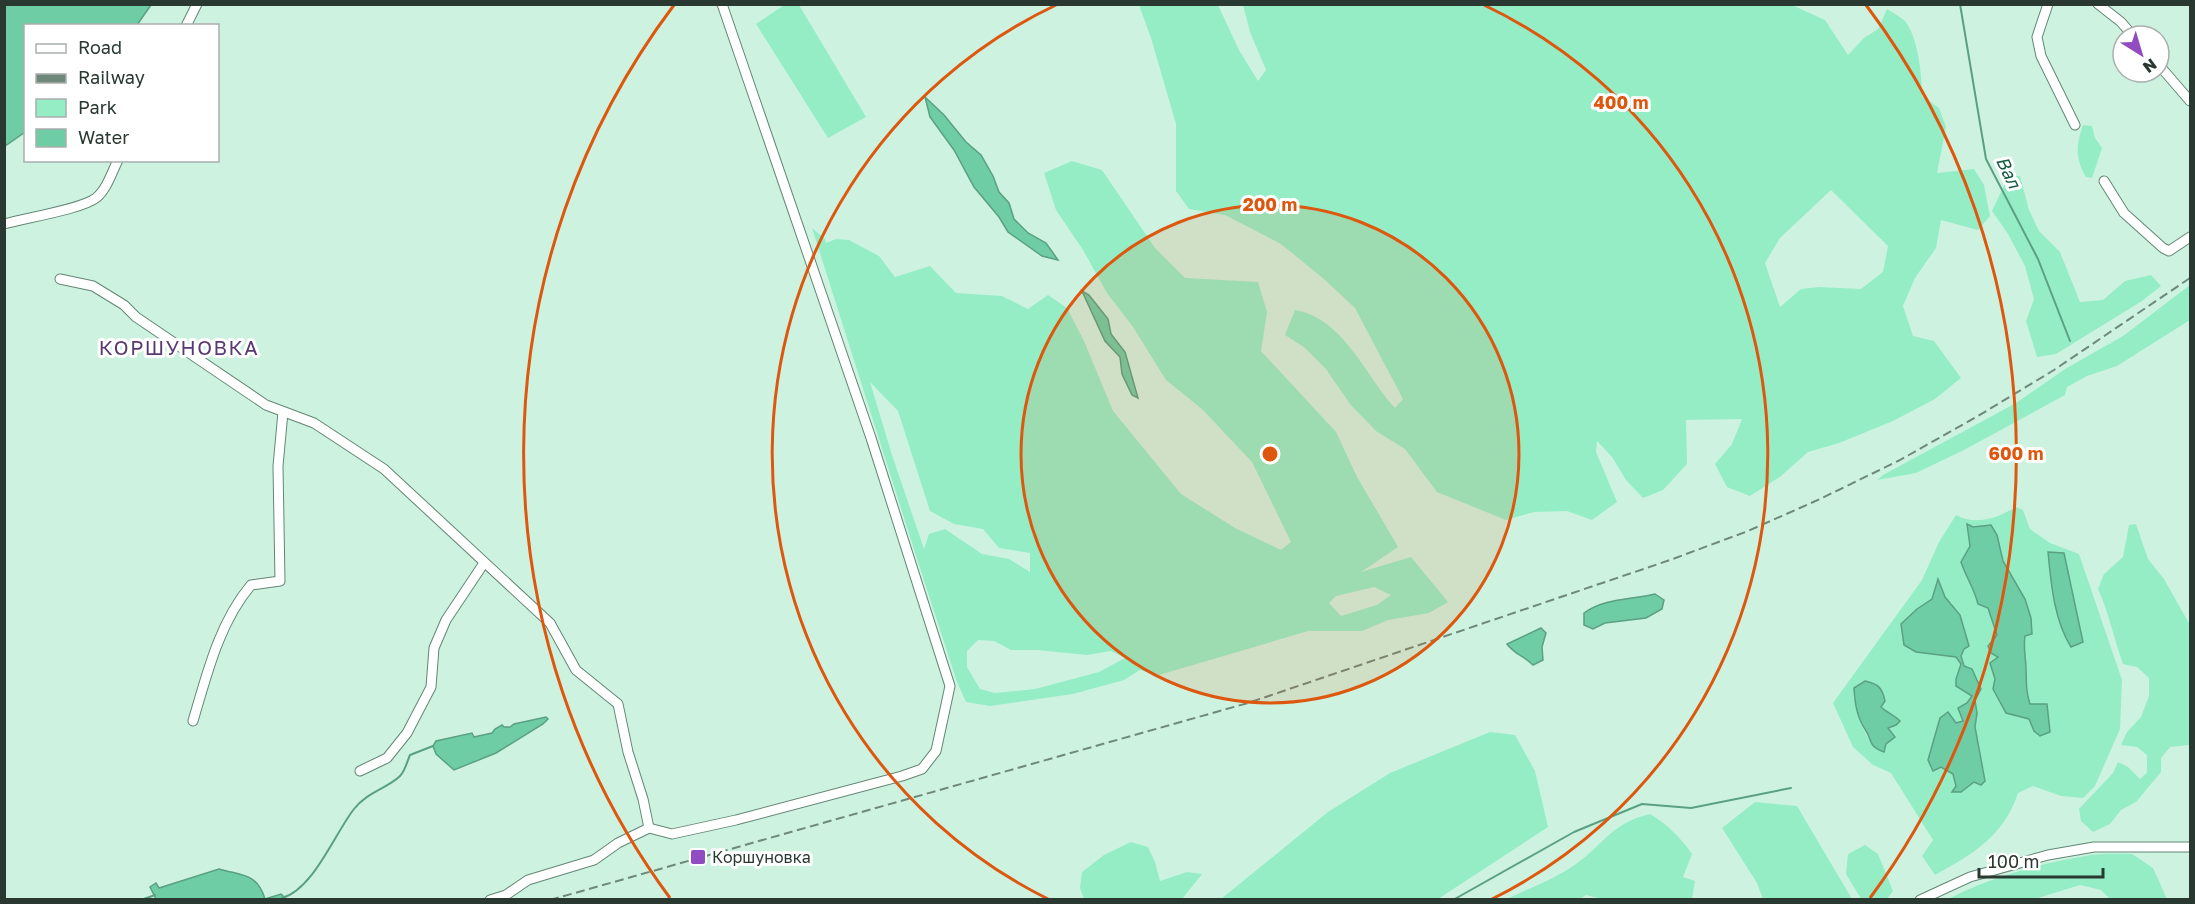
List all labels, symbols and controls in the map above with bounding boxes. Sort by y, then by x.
legend [24,24,219,162]
north arrow [2111,24,2171,84]
text: Road [78,36,122,58]
text: N [2139,54,2161,78]
text: Railway [78,66,145,88]
text: 400 m [1594,91,1648,113]
text: Park [78,96,117,118]
text: Water [78,126,129,148]
water label: Вал [1992,152,2027,193]
text: 200 m [1243,193,1297,215]
district label: КОРШУНОВКА [99,335,259,359]
text: 600 m [1988,442,2044,464]
centre of rings [1260,444,1280,464]
scale bar [1979,841,2104,879]
place label: Коршуновка [712,847,811,867]
marker: Коршуновка [689,848,707,866]
text: 100 m [1988,850,2039,872]

